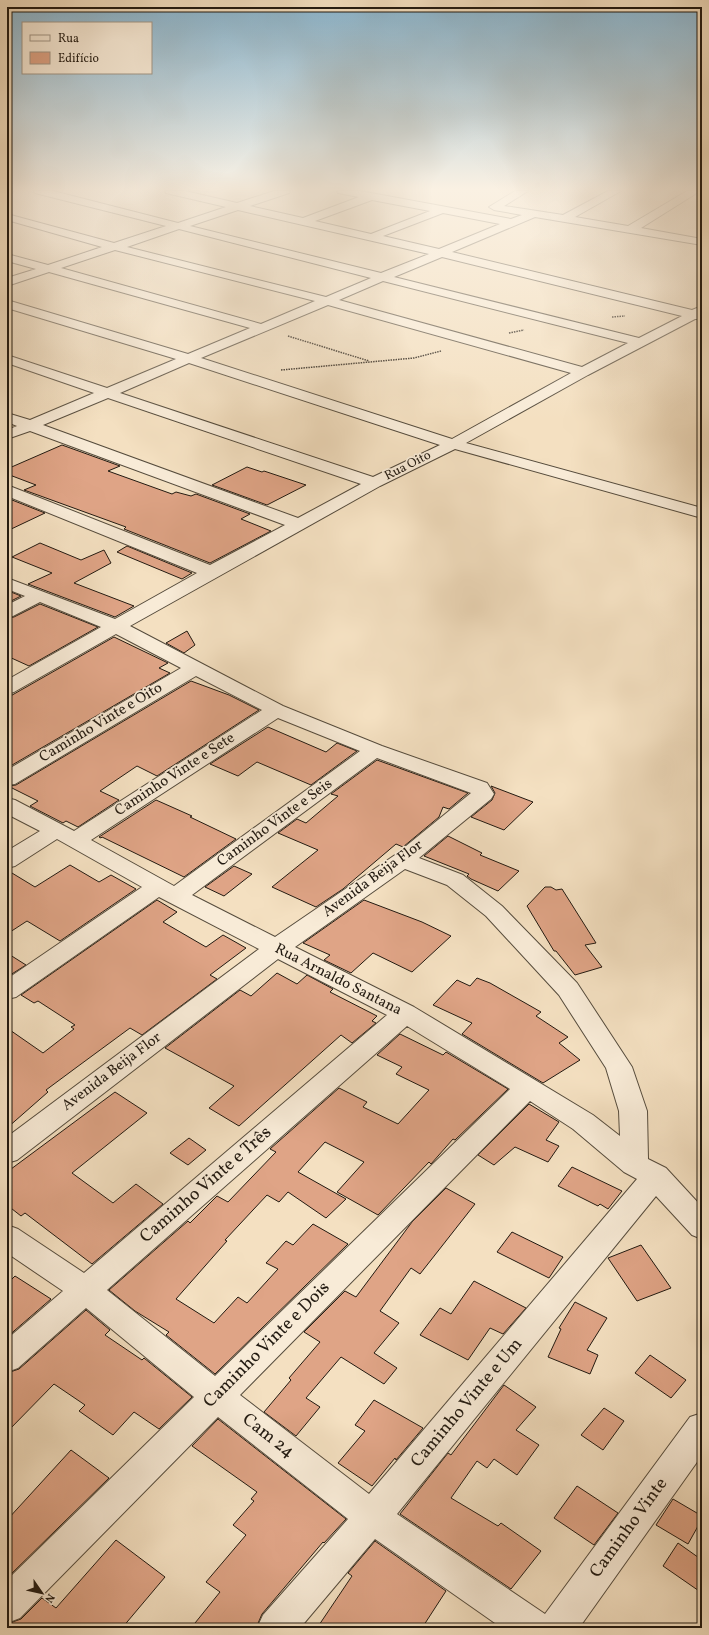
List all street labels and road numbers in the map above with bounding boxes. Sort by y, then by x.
street label: Rua Oito [382,447,434,485]
street label: Caminho Vinte e Oito [35,678,167,768]
street label: Caminho Vinte e Sete [111,728,239,822]
street label: Caminho Vinte e Seis [213,774,337,872]
street label: Avenida Beija Flor [318,835,428,923]
street label: Rua Arnaldo Santana [271,939,405,1021]
street label: Avenida Beija Flor [58,1028,166,1116]
street label: Caminho Vinte e Três [135,1121,277,1249]
street label: Caminho Vinte e Dois [198,1276,336,1414]
street label: Caminho Vinte e Um [405,1333,529,1473]
street label: Cam 24 [237,1408,299,1464]
street label: Caminho Vinte [584,1473,674,1583]

